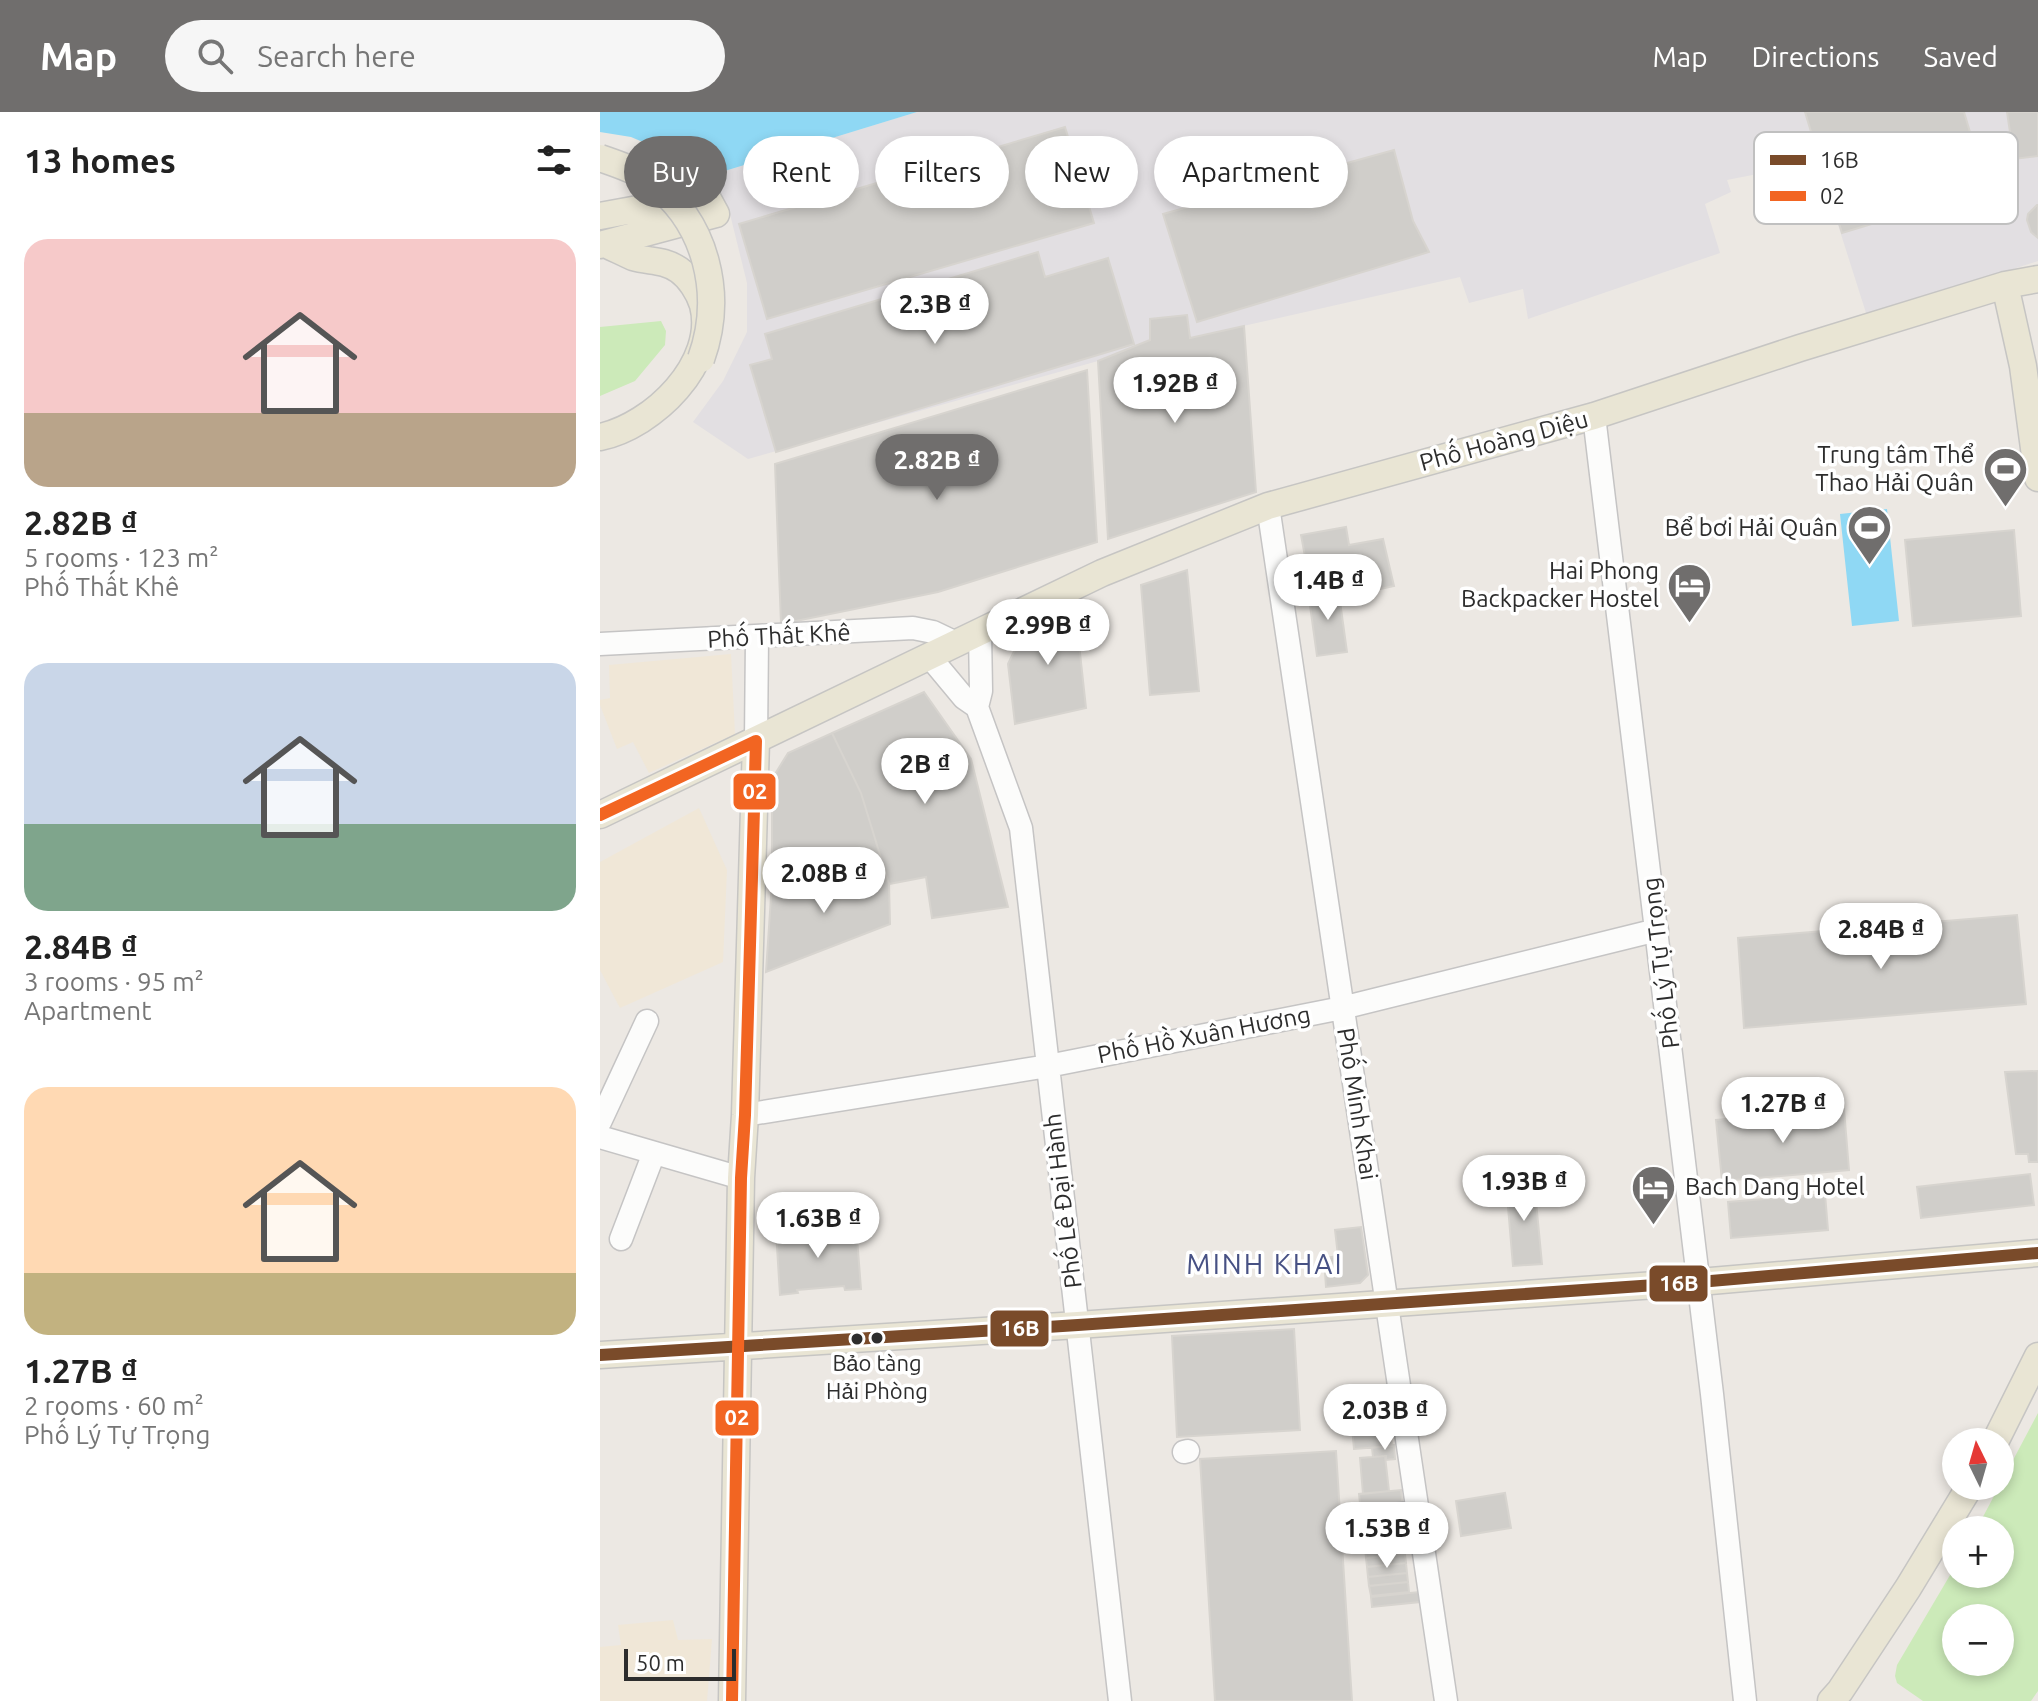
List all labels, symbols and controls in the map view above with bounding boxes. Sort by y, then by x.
search box [165,20,725,92]
icon: search [193,34,237,78]
text: Map [40,35,117,77]
text: Search here [257,39,416,73]
text: Map [1652,41,1708,72]
text: Directions [1752,41,1879,72]
text: Saved [1923,41,1998,72]
legend [1754,132,2018,224]
chip: Buy [624,136,727,208]
chip: Rent [743,136,859,208]
chip: Filters [875,136,1009,208]
chip: New [1025,136,1138,208]
chip: Apartment [1154,136,1348,208]
icon: filters [532,138,576,182]
text: 13 homes [24,141,176,179]
text: 16B [1820,147,1859,172]
text: 02 [1820,183,1845,208]
pin: 2.3B ₫ [870,278,1000,346]
text: 2.3B ₫ [899,289,971,318]
icon: home [228,291,372,435]
pin: 1.92B ₫ [1101,357,1249,425]
text: 1.92B ₫ [1131,368,1219,397]
street label: Phố Hoàng Diệu [1416,401,1591,476]
pin: 2.82B ₫ [863,434,1011,502]
place label: Trung tâm Thể Thao Hải Quân [1815,441,1974,496]
text: 2.82B ₫ [893,445,981,474]
sports icon: Trung tâm Thể Thao Hải Quân [1981,445,2029,508]
text: 2.82B ₫ [24,503,138,541]
sports icon: Bể bơi Hải Quân [1845,504,1893,567]
place label: Bể bơi Hải Quân [1665,514,1838,541]
text: 5 rooms · 123 m² [24,543,219,572]
pin: 1.4B ₫ [1263,554,1393,622]
place label: Hai Phong Backpacker Hostel [1461,557,1659,612]
hotel icon: Hai Phong Backpacker Hostel [1666,561,1714,624]
text: 1.4B ₫ [1292,565,1364,594]
text: Phố Thất Khê [24,572,179,601]
pin: 2.99B ₫ [974,599,1122,667]
text: 2.99B ₫ [1004,610,1092,639]
street label: Phố Thất Khê [706,614,851,653]
icon: home [228,715,372,859]
pin: 2B ₫ [878,738,972,806]
text: 2B ₫ [899,749,951,778]
line badge: 02 [732,772,777,811]
text: 02 [743,778,767,803]
pin: 2.08B ₫ [750,847,898,915]
text: 2.08B ₫ [780,858,868,887]
street label: Phố Lý Tự Trọng [1633,876,1684,1051]
pin: 2.84B ₫ [1807,903,1955,971]
text: 2.84B ₫ [1837,914,1925,943]
text: 2.84B ₫ [24,927,138,965]
text: 3 rooms · 95 m² [24,967,204,996]
text: Apartment [24,996,151,1025]
street label: Phố Hồ Xuân Hương [1094,997,1313,1068]
street label: Phố Minh Khai [1332,1025,1387,1182]
pin: 1.27B ₫ [1709,1077,1857,1145]
text: 1.27B ₫ [1739,1088,1827,1117]
street label: Phố Lê Đại Hành [1035,1112,1087,1291]
icon: home [228,1139,372,1283]
pin: 1.93B ₫ [1450,1155,1598,1223]
hotel icon: Bach Dang Hotel [1630,1163,1678,1226]
text: 1.93B ₫ [1480,1166,1568,1195]
place label: Bach Dang Hotel [1685,1173,1865,1200]
pin: 1.63B ₫ [744,1192,892,1260]
text: 1.63B ₫ [774,1203,862,1232]
district label: MINH KHAI [1186,1248,1344,1279]
line badge: 16B [1648,1264,1709,1303]
text: 16B [1659,1270,1699,1295]
line badge: 16B [989,1309,1050,1348]
text: 16B [1000,1315,1040,1340]
marker: Bảo tàng Hải Phòng [869,1330,885,1346]
unlabelled marker [849,1331,865,1347]
place label: Bảo tàng Hải Phòng [826,1350,928,1403]
text: 1.27B ₫ [24,1351,138,1389]
pin: 2.03B ₫ [1311,1384,1459,1452]
text: 2 rooms · 60 m² [24,1391,204,1420]
text: 2.03B ₫ [1341,1395,1429,1424]
line badge: 02 [714,1399,760,1437]
text: 02 [725,1404,749,1429]
text: Phố Lý Tự Trọng [24,1420,210,1449]
north arrow [1942,1428,2014,1500]
map controls [1942,1428,2014,1676]
pin: 1.53B ₫ [1313,1502,1461,1570]
text: 1.53B ₫ [1343,1513,1431,1542]
button: + [1942,1516,2014,1588]
button: − [1942,1604,2014,1676]
scale bar [624,1645,736,1681]
text: 50 m [636,1650,685,1675]

